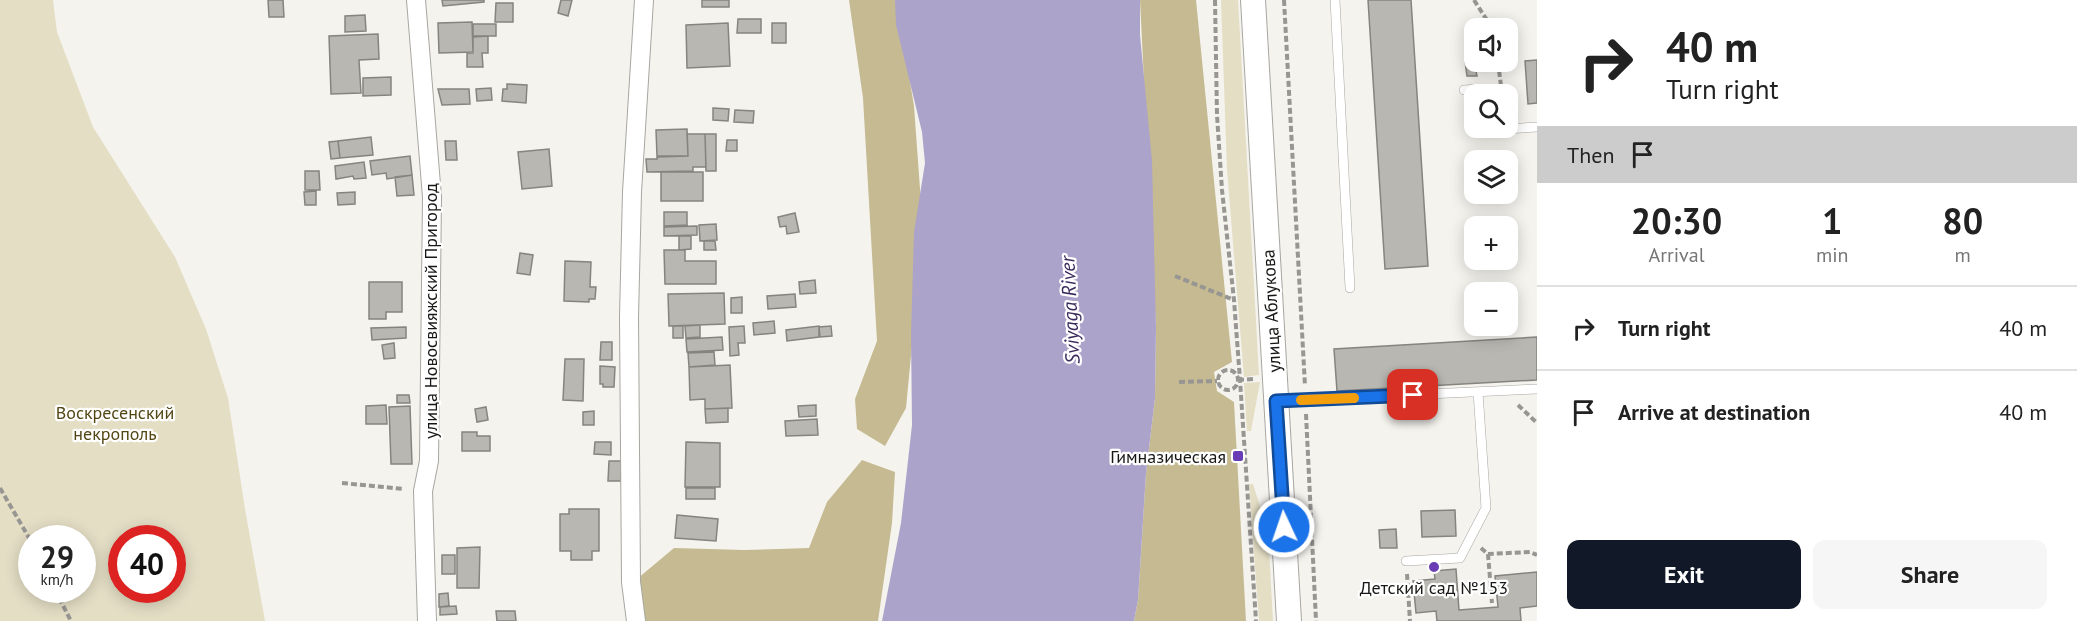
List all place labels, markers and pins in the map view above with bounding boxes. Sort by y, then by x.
pin [1387,369,1438,420]
place label: Гимназическая [1110,445,1226,468]
marker: Гимназическая [1231,449,1245,463]
marker: Детский сад №153 [1427,560,1441,574]
place label: Детский сад №153 [1360,576,1508,599]

